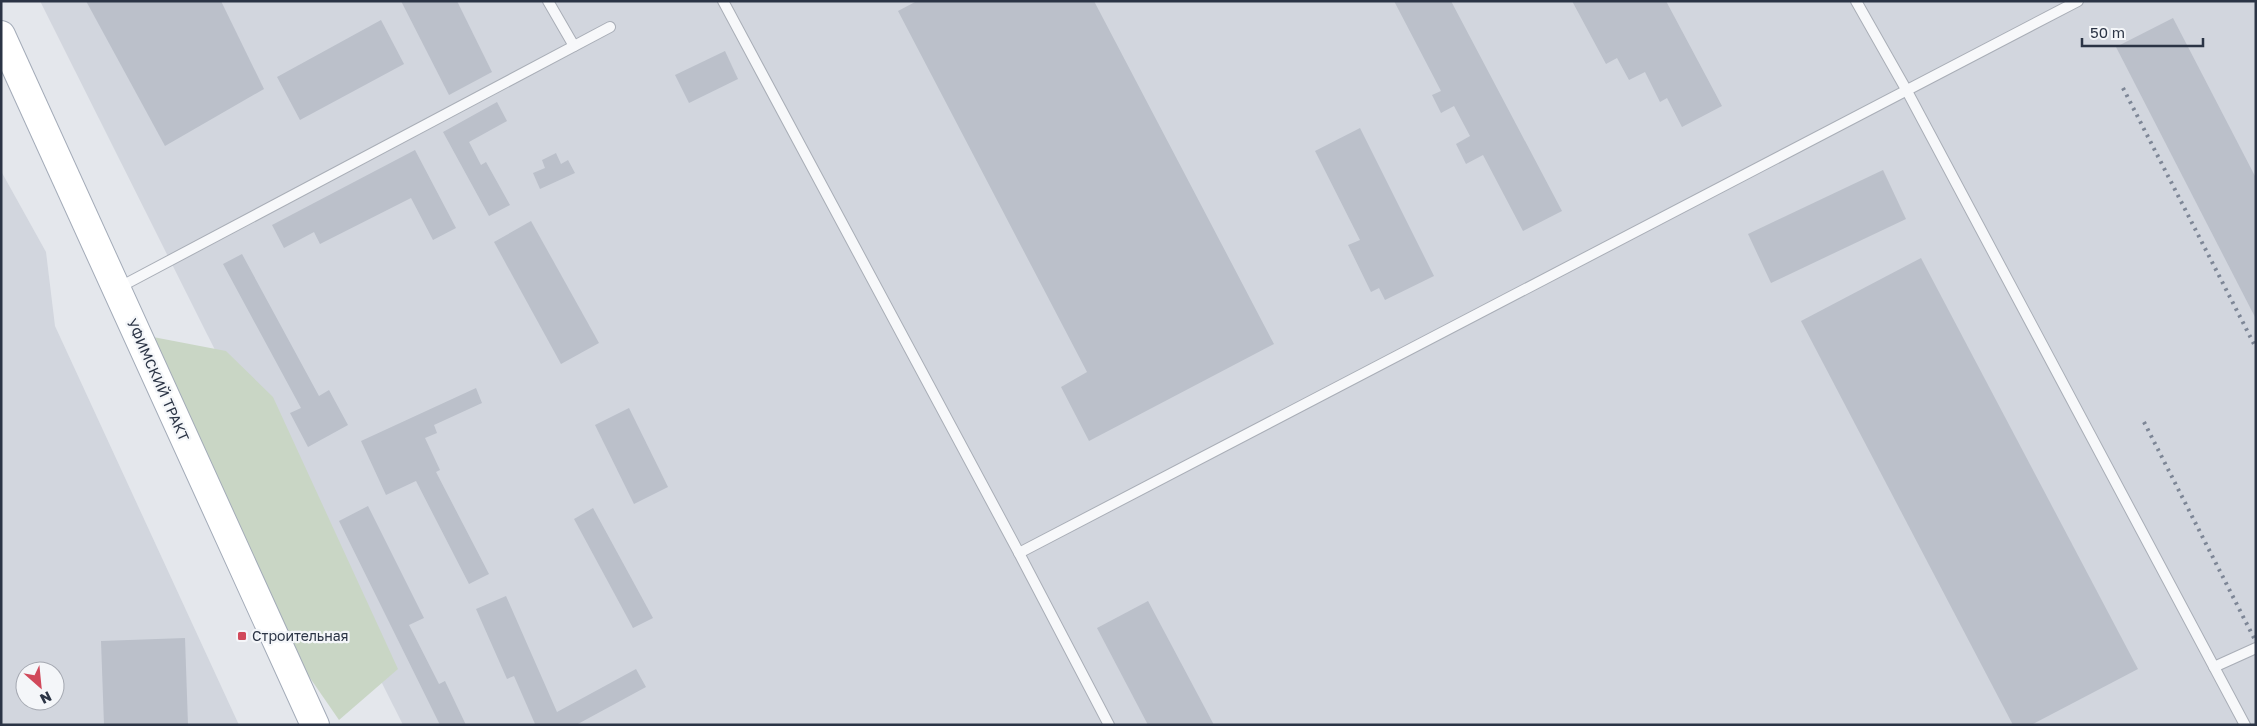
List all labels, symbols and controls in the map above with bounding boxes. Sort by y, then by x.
scale bar [2082,15,2203,47]
text: 50 m [2090,23,2125,41]
street label: УФИМСКИЙ ТРАКТ [124,316,193,444]
place label: Строительная [252,627,349,644]
marker: Строительная [236,630,248,642]
north arrow [15,661,65,711]
text: N [38,688,55,708]

